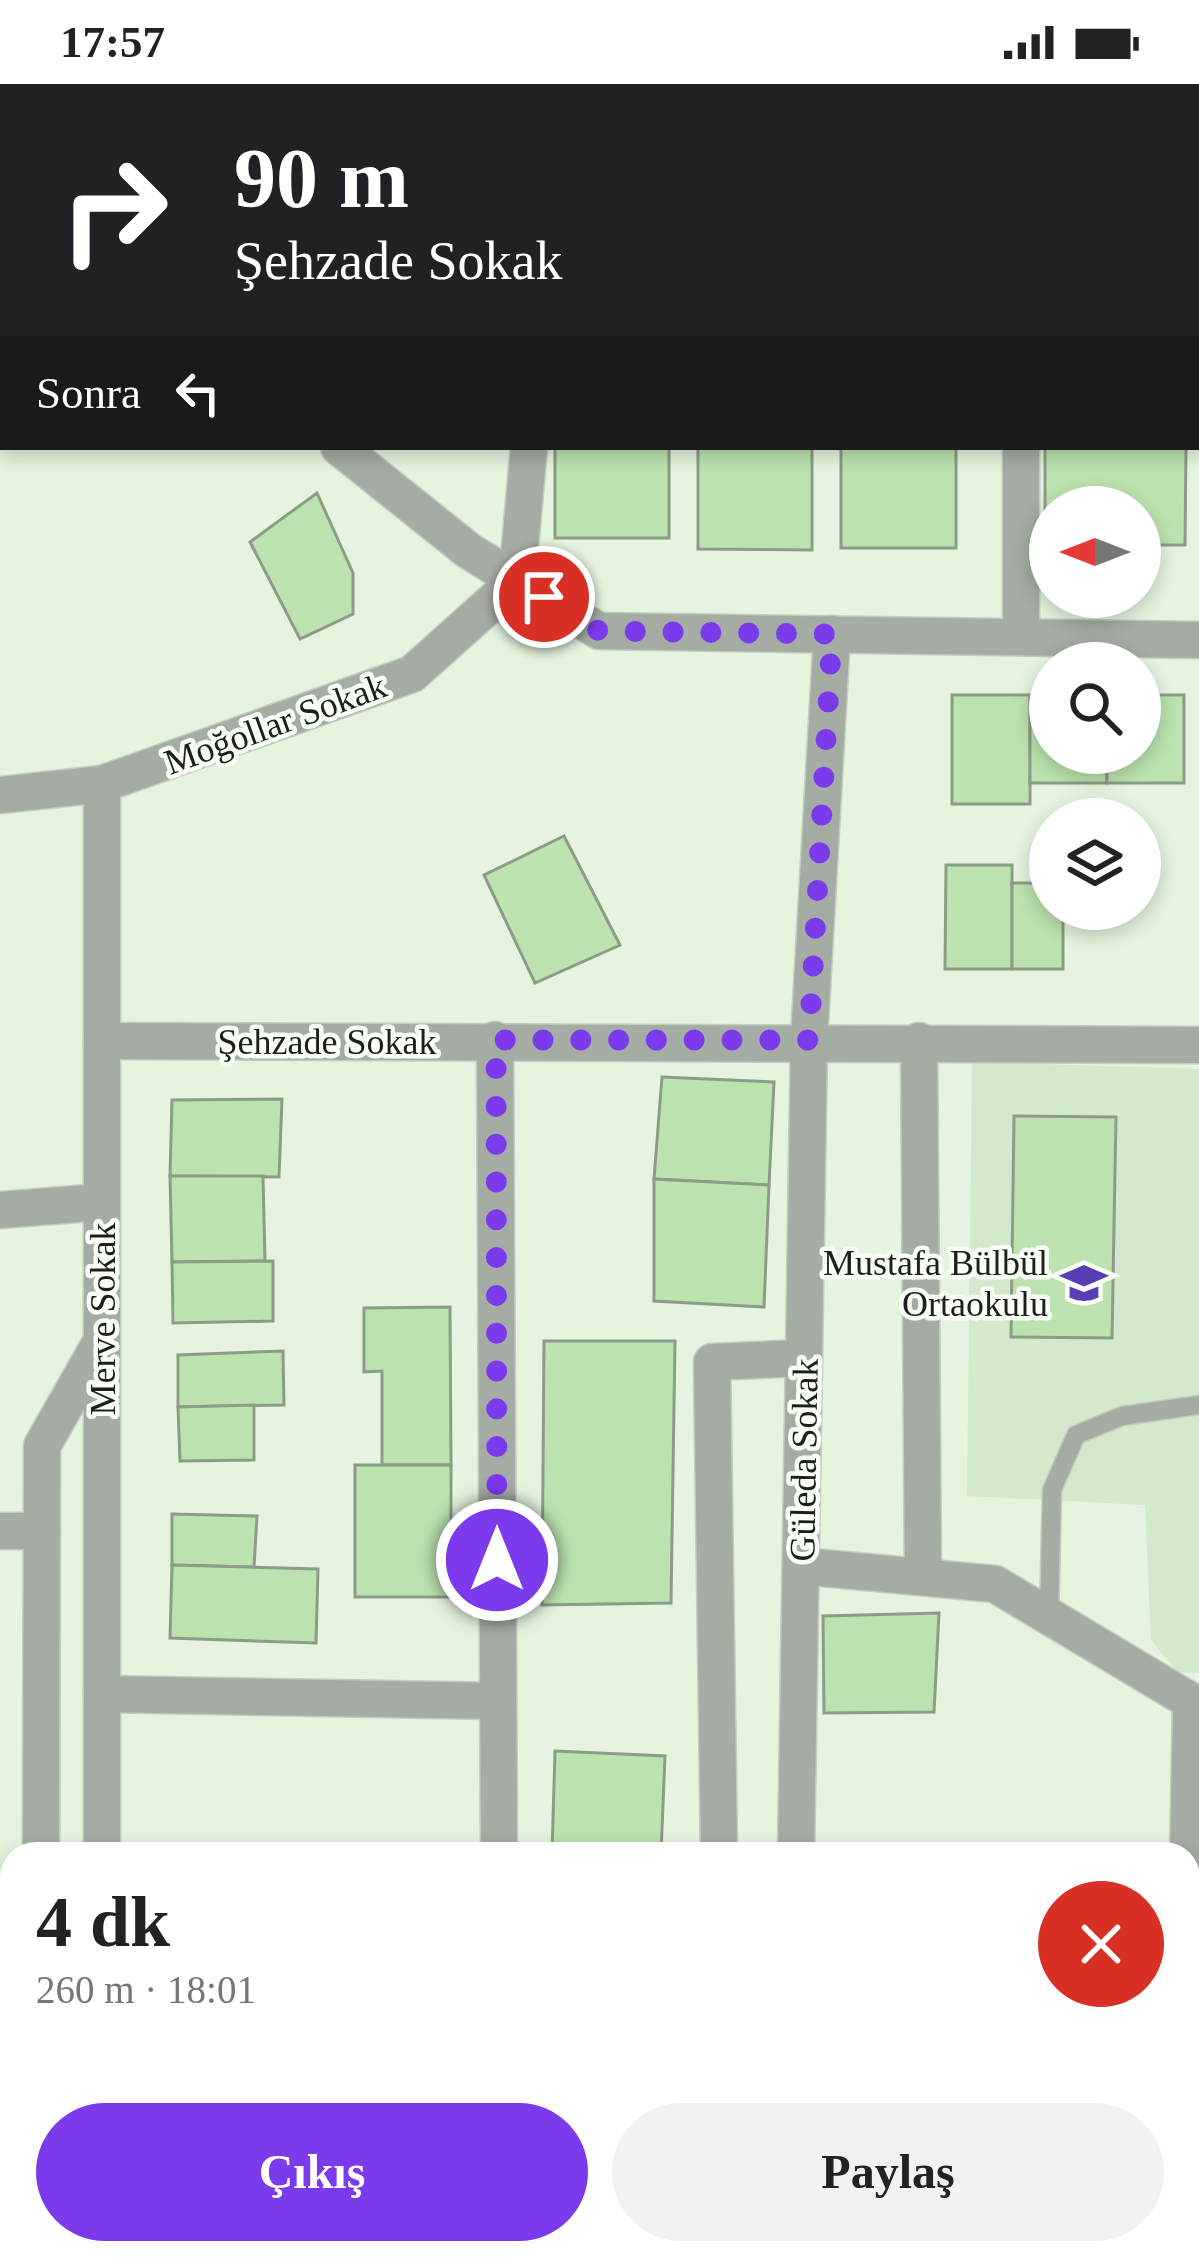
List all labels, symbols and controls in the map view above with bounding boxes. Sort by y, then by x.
text: 17:57 [60,17,165,67]
icon: right [36,132,192,288]
text: 90 m [234,132,409,225]
text: Şehzade Sokak [234,231,562,291]
icon: left [165,360,231,426]
text: Sonra [36,368,141,418]
north arrow [1029,486,1161,618]
map controls [1029,486,1161,930]
pin [493,546,595,648]
icon: arrive [511,564,577,630]
button: search [1029,642,1161,774]
street label: Moğollar Sokak [159,665,392,783]
button: layers [1029,798,1161,930]
street label: Şehzade Sokak [218,1022,436,1062]
street label: Merve Sokak [83,1223,123,1415]
place label: Mustafa Bülbül Ortaokulu [823,1243,1048,1324]
school or university icon: Mustafa Bülbül Ortaokulu [1059,1258,1109,1308]
street label: Güleda Sokak [782,1358,826,1562]
position arrow [434,1497,560,1623]
button: close [1038,1881,1164,2007]
text: 4 dk [36,1882,170,1962]
text: 260 m · 18:01 [36,1968,256,2011]
button: Çıkış [36,2103,588,2241]
button: Paylaş [612,2103,1164,2241]

